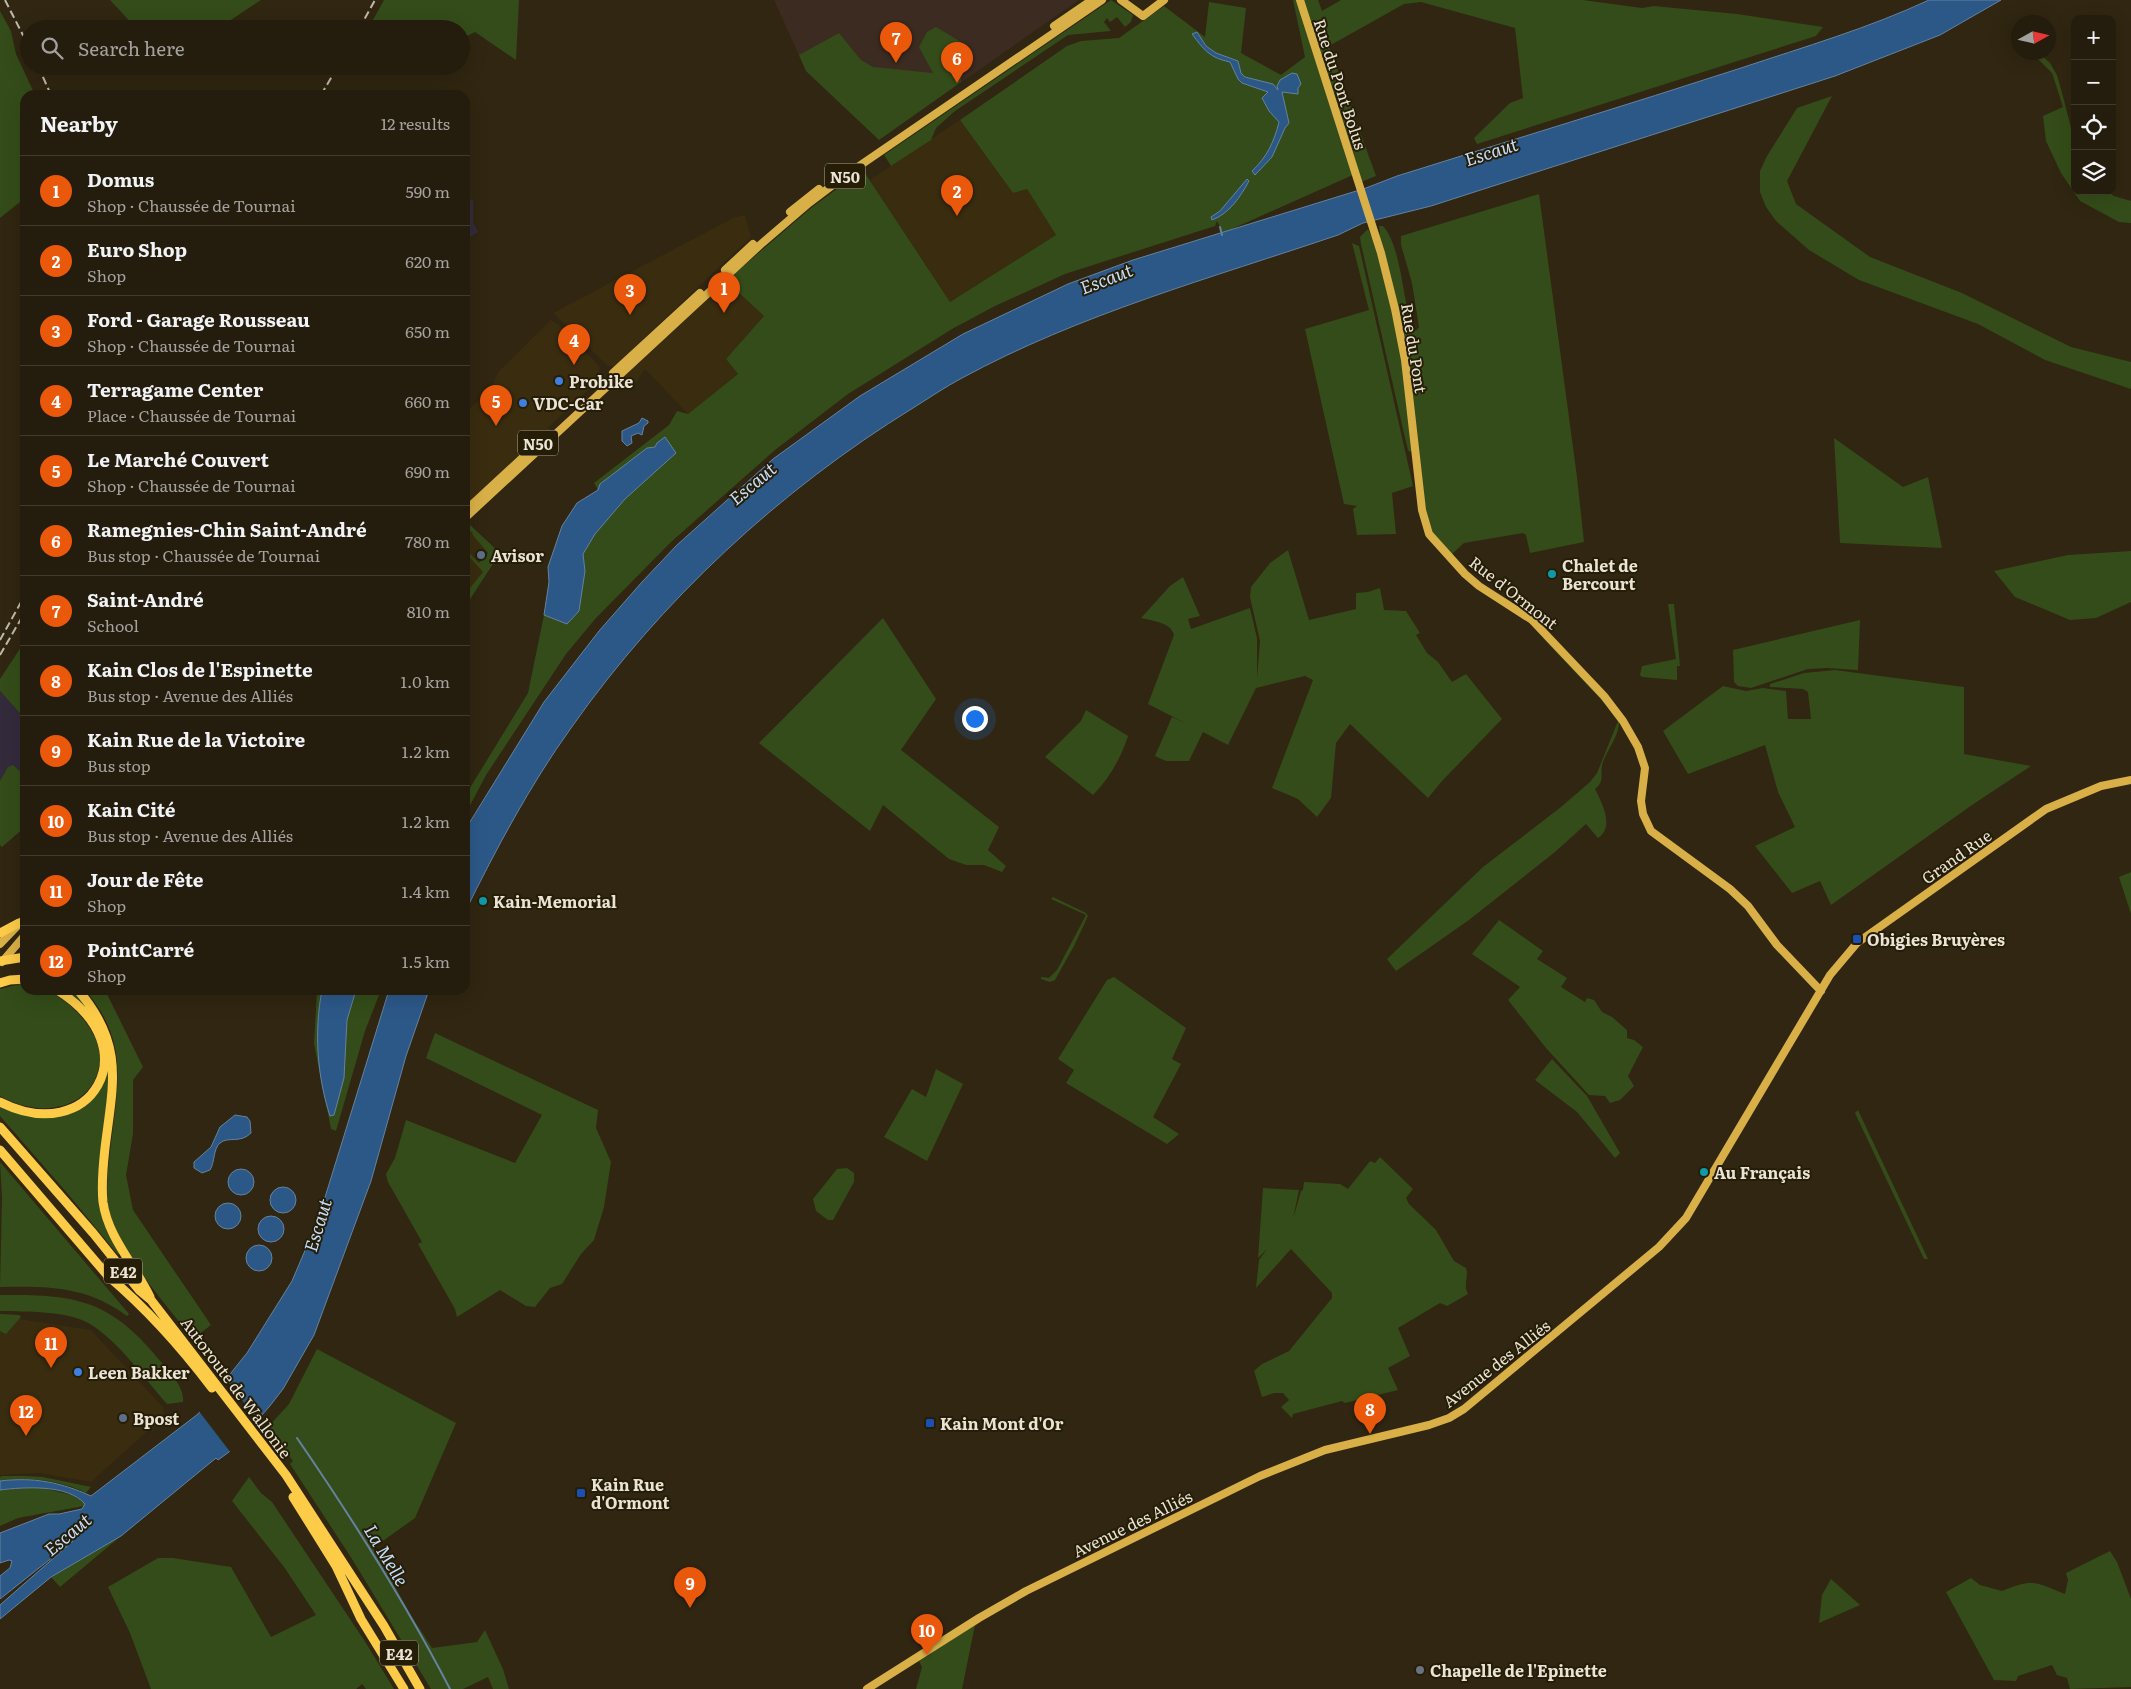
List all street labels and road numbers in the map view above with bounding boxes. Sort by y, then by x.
street label: Rue du Pont Bolus [1309,16,1373,152]
road number: N50 [825,164,865,188]
street label: Rue du Pont [1396,301,1434,395]
road number: N50 [518,430,558,456]
street label: Rue d'Ormont [1465,550,1564,635]
street label: Grand Rue [1916,823,1996,889]
road number: E42 [104,1258,142,1284]
street label: Autoroute de Wallonie [176,1311,298,1463]
street label: Avenue des Alliés [1437,1313,1555,1413]
street label: Avenue des Alliés [1068,1484,1196,1562]
road number: E42 [380,1640,418,1666]

